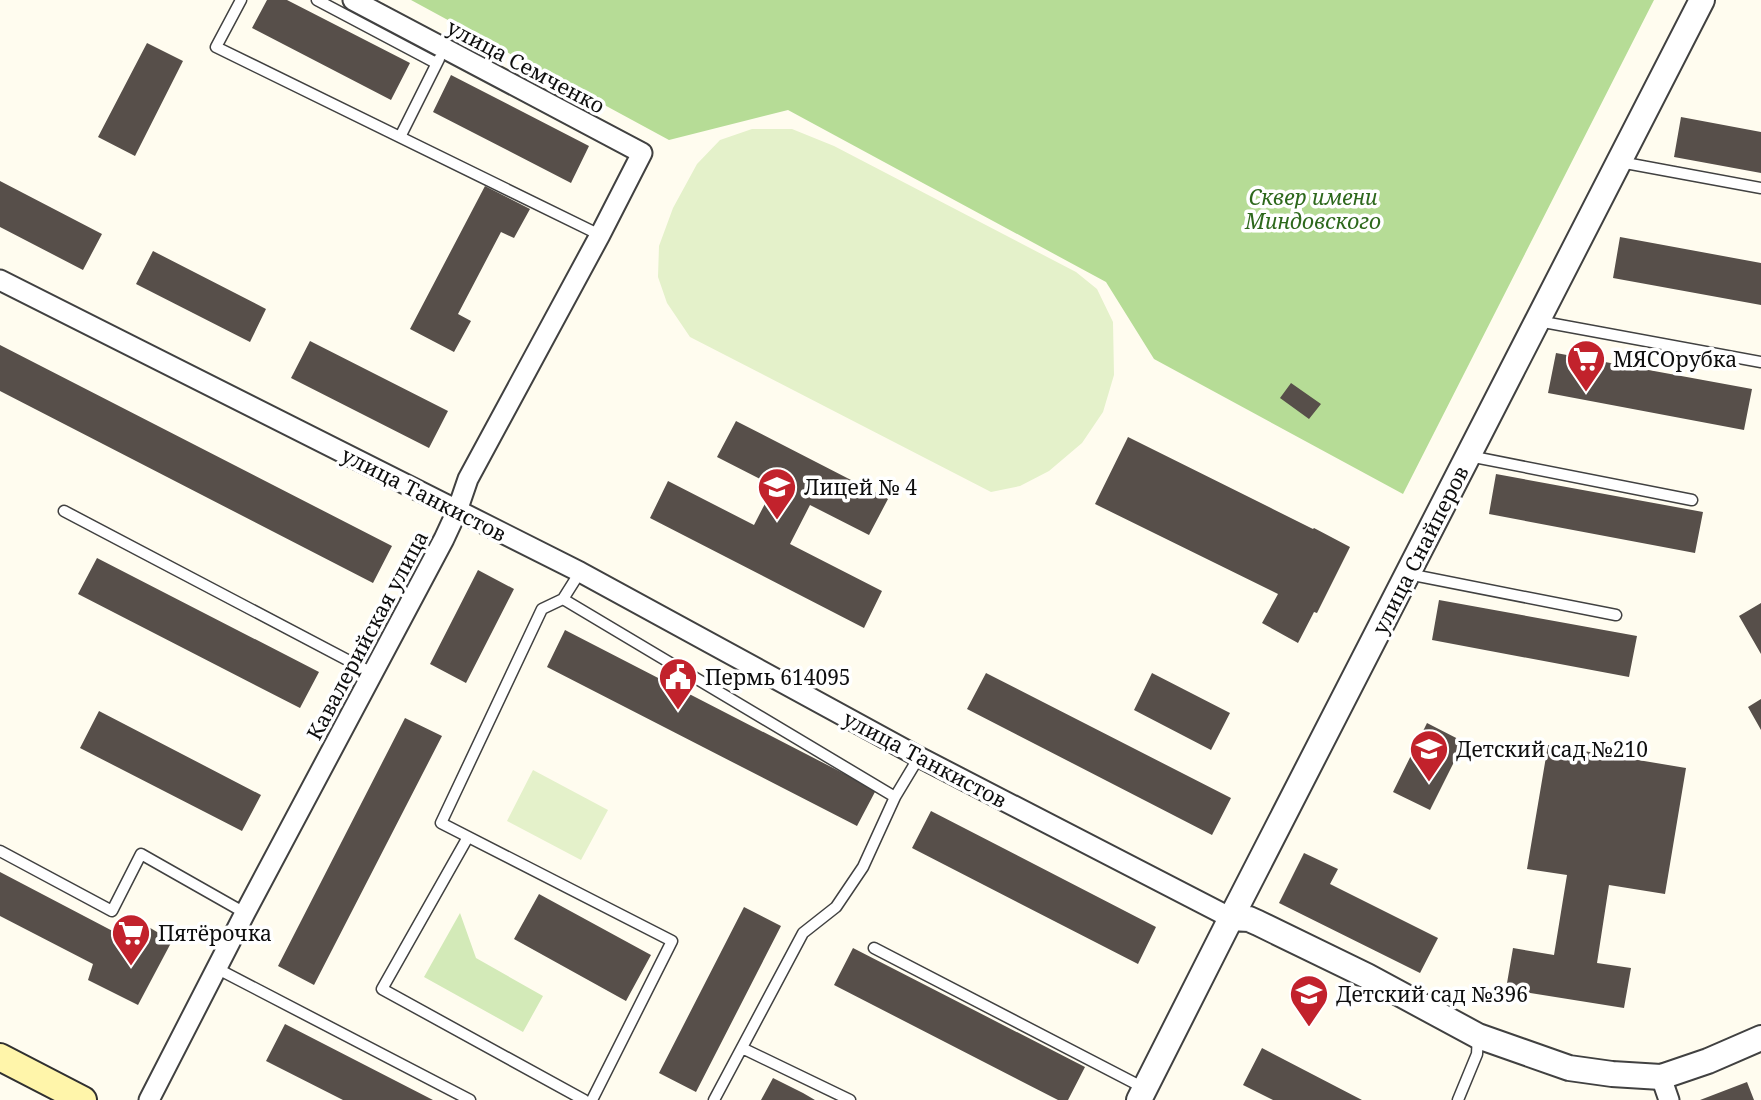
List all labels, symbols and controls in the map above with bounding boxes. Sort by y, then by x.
street label: улица Семченко [442,13,610,119]
park label: Сквер имени Миндовского [1244,183,1381,235]
supermarket icon: МЯСОрубка [1565,338,1607,393]
place label: МЯСОрубка [1613,345,1737,373]
street label: улица Танкистов [337,440,511,548]
street label: улица Снайперов [1365,461,1475,639]
school or university icon: Лицей № 4 [756,466,798,521]
place label: Лицей № 4 [804,473,917,501]
street label: Кавалерийская улица [300,525,434,745]
public building icon: Пермь 614095 [657,656,699,711]
place label: Пермь 614095 [705,663,851,691]
street label: улица Танкистов [838,704,1012,814]
school or university icon: Детский сад №210 [1408,728,1450,783]
place label: Детский сад №210 [1456,735,1648,763]
supermarket icon: Пятёрочка [110,912,152,967]
place label: Пятёрочка [158,919,272,947]
school or university icon: Детский сад №396 [1288,973,1330,1028]
place label: Детский сад №396 [1336,980,1528,1008]

